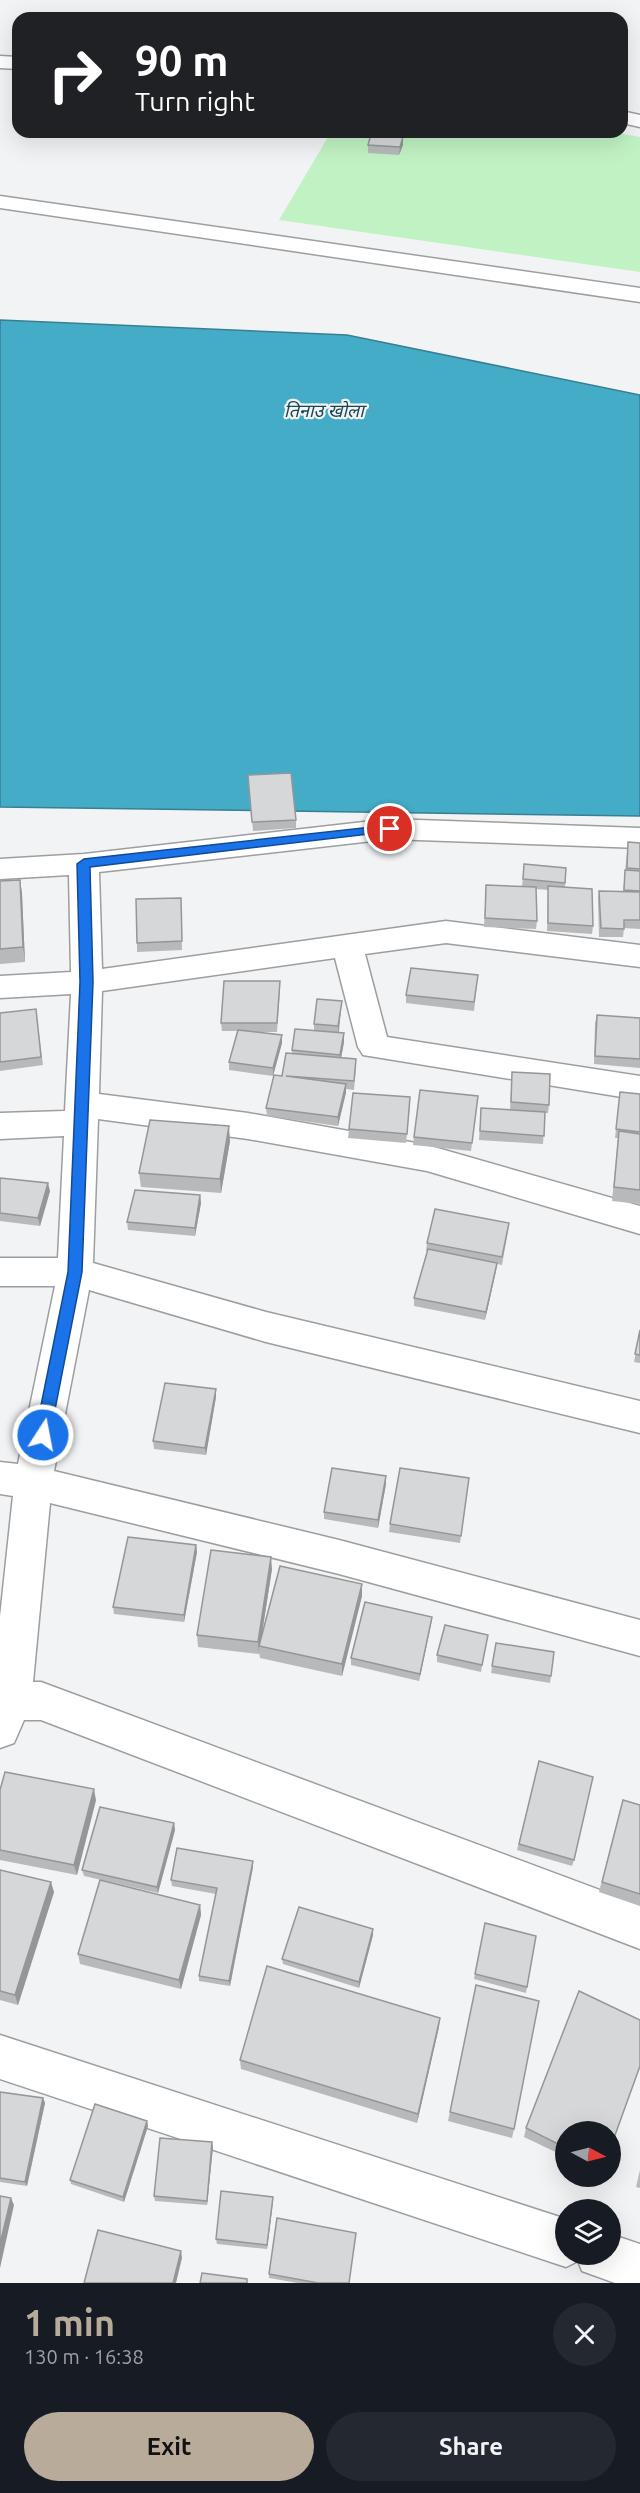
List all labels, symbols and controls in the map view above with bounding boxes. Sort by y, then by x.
icon: right [36,36,114,114]
text: 90 m [135,37,229,84]
text: Turn right [135,86,255,116]
water label: तिनाउ खोला [284,400,367,420]
pin [364,803,415,854]
icon: arrive [373,812,406,845]
position arrow [11,1403,75,1467]
north arrow [555,2121,621,2187]
map controls [555,2121,621,2265]
button: layers [555,2199,621,2265]
text: 1 min [24,2302,115,2343]
button: close [553,2303,616,2366]
text: 130 m · 16:38 [24,2345,144,2368]
button: Exit [24,2412,314,2481]
button: Share [326,2412,616,2481]

